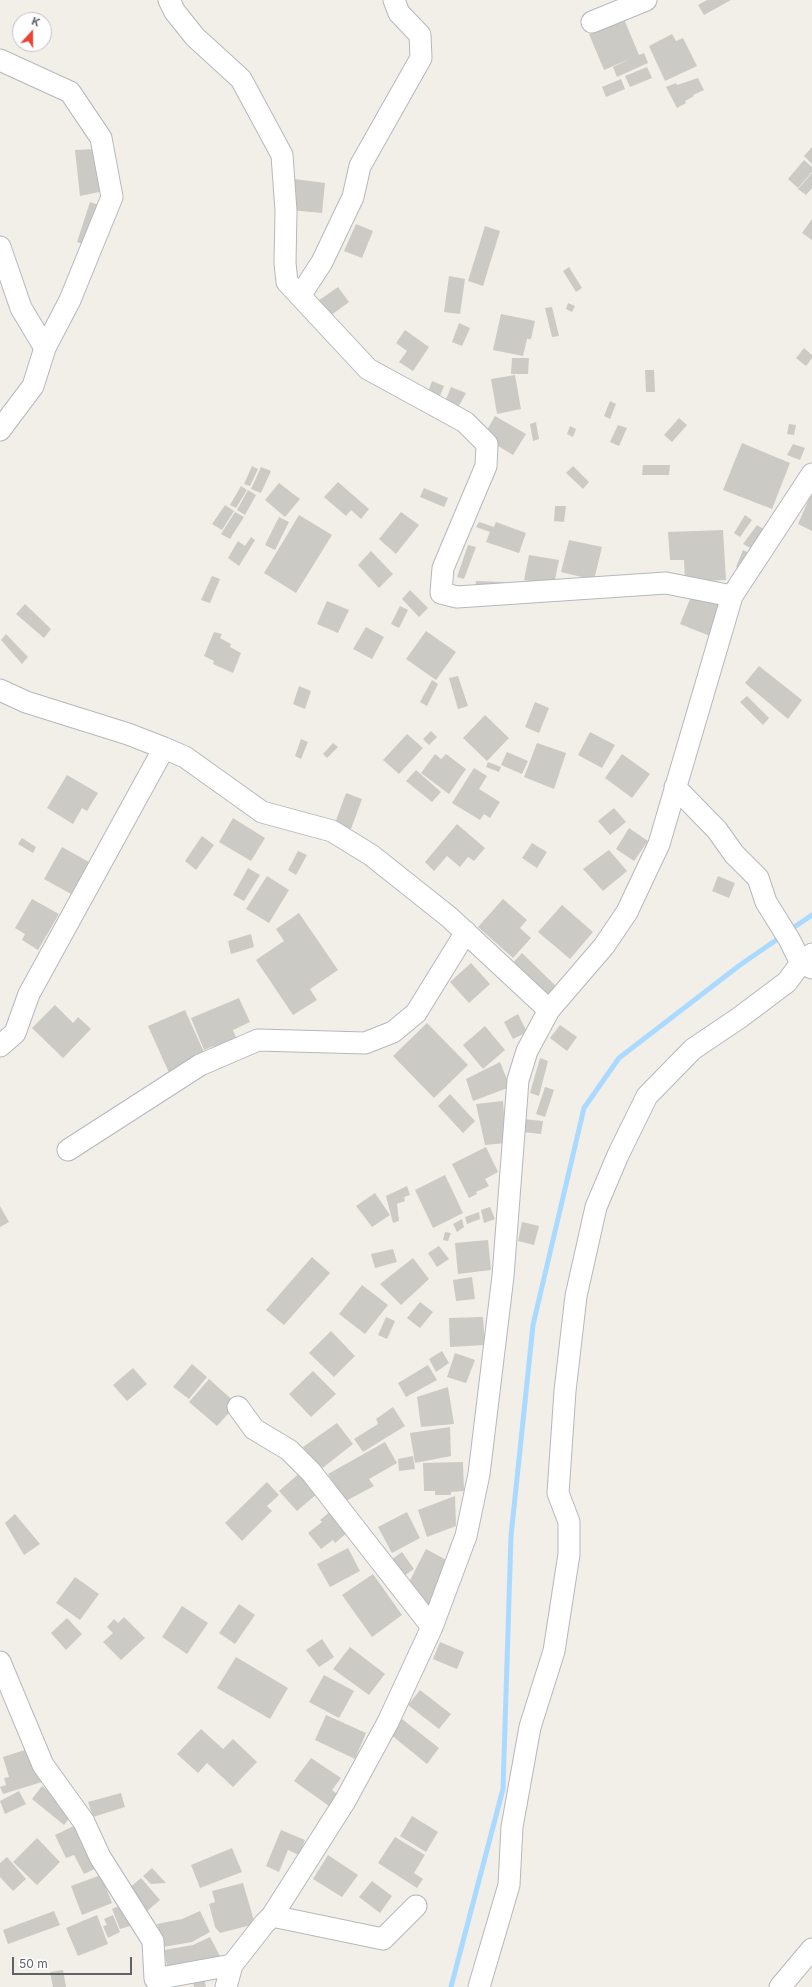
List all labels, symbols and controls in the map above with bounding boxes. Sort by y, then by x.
north arrow [12,12,52,52]
text: K [30,14,42,30]
scale bar [14,1949,134,1975]
text: 50 m [19,1956,48,1971]

